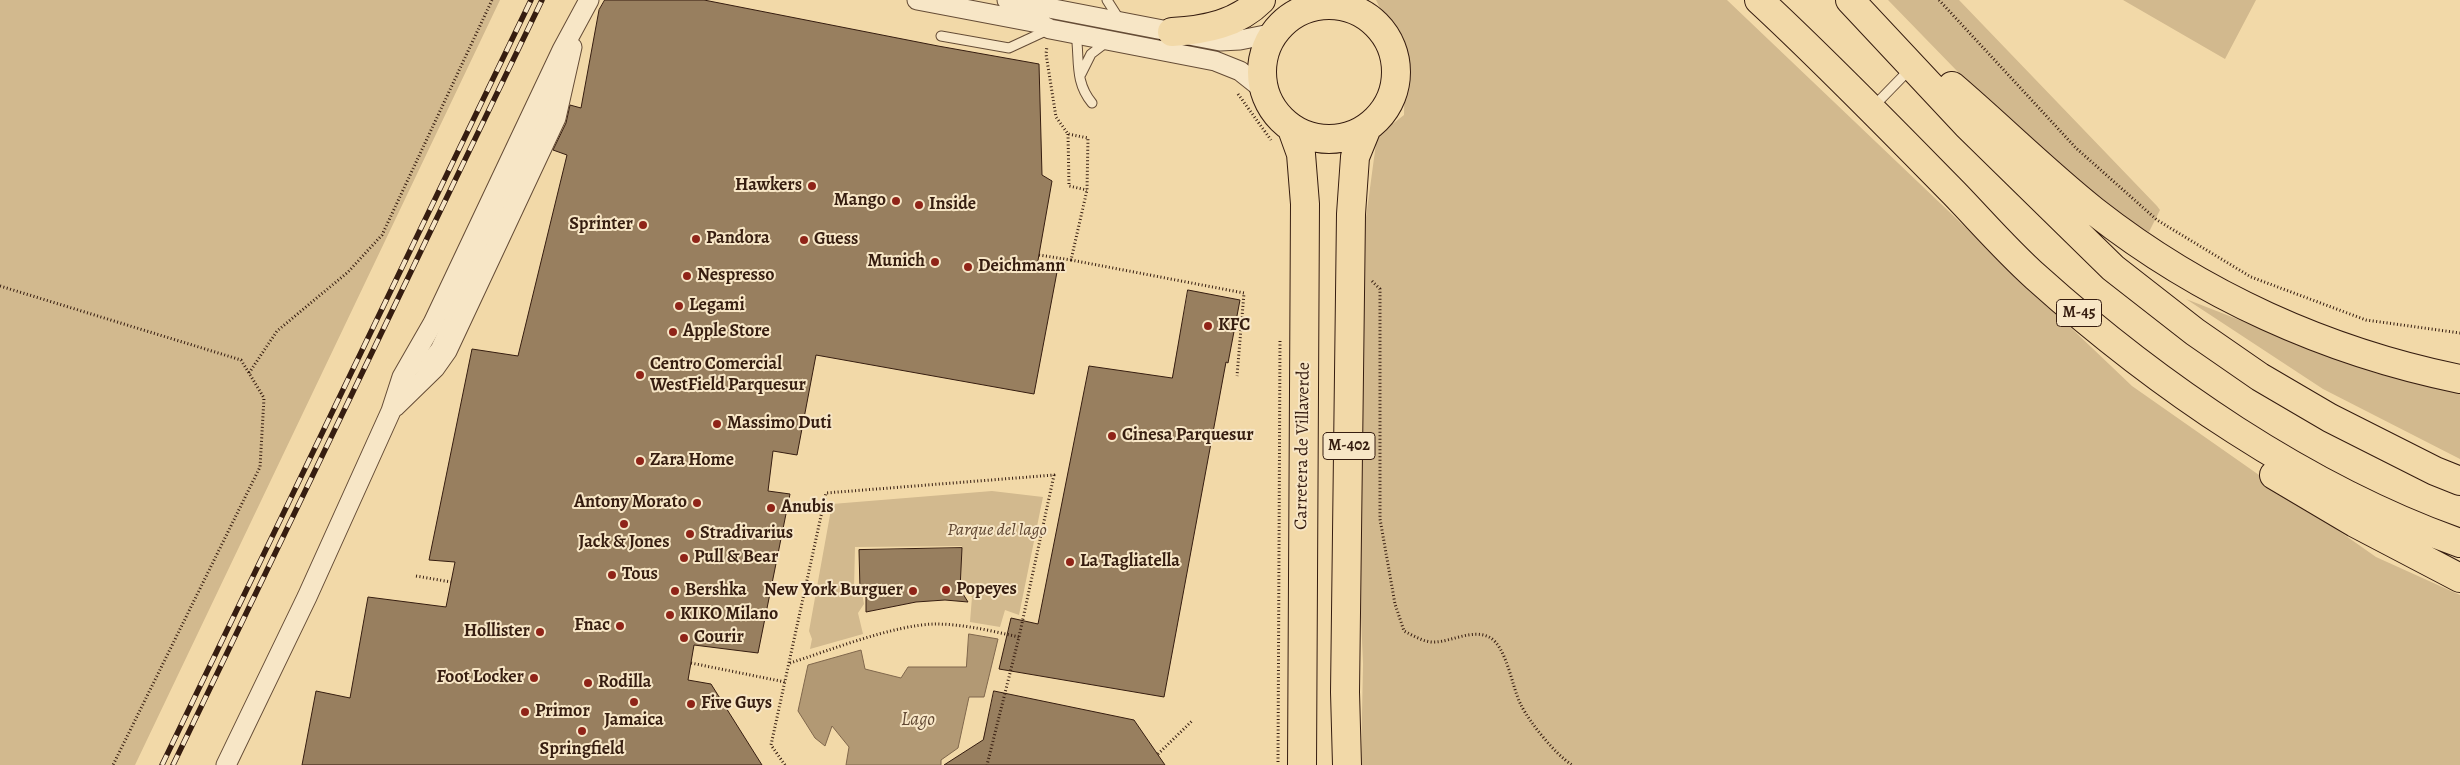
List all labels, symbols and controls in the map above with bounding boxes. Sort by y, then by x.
place label: Hawkers [735,175,802,197]
marker: Hawkers [806,180,818,192]
place label: Mango [834,190,886,212]
place label: Inside [929,194,976,216]
marker: Mango [890,195,902,207]
marker: Inside [913,199,925,211]
place label: Sprinter [569,214,633,236]
marker: Sprinter [637,219,649,231]
place label: Pandora [706,228,770,250]
place label: Guess [814,229,858,251]
marker: Pandora [690,233,702,245]
marker: Guess [798,234,810,246]
place label: Munich [867,251,925,273]
marker: Munich [929,256,941,268]
place label: Deichmann [978,256,1065,278]
marker: Deichmann [962,261,974,273]
place label: Nespresso [697,265,775,287]
marker: Nespresso [681,270,693,282]
place label: Legami [689,295,745,317]
marker: Legami [673,300,685,312]
road number: M-45 [2056,300,2102,326]
place label: KFC [1218,315,1250,337]
marker: KFC [1202,320,1214,332]
place label: Apple Store [683,321,770,343]
marker: Apple Store [667,326,679,338]
place label: Centro Comercial WestField Parquesur [650,354,806,396]
street label: Carretera de Villaverde [1291,362,1315,530]
marker: Centro Comercial WestField Parquesur [634,369,646,381]
place label: Massimo Duti [727,413,832,435]
marker: Massimo Duti [711,418,723,430]
place label: Cinesa Parquesur [1122,425,1254,447]
marker: Cinesa Parquesur [1106,430,1118,442]
road number: M-402 [1323,432,1375,460]
place label: Zara Home [650,450,734,472]
marker: Zara Home [634,455,646,467]
place label: Antony Morato [574,492,687,514]
marker: Antony Morato [691,497,703,509]
place label: Anubis [781,497,834,519]
marker: Anubis [765,502,777,514]
marker: Jack & Jones [618,518,630,530]
park label: Parque del lago [947,520,1047,542]
place label: Stradivarius [700,523,793,545]
marker: Stradivarius [684,528,696,540]
place label: Jack & Jones [579,532,669,554]
place label: Pull & Bear [694,547,778,569]
place label: La Tagliatella [1080,551,1180,573]
marker: Pull & Bear [678,552,690,564]
marker: La Tagliatella [1064,556,1076,568]
place label: Tous [622,564,658,586]
marker: Tous [606,569,618,581]
place label: Popeyes [956,579,1017,601]
place label: Bershka [685,580,747,602]
place label: New York Burguer [764,580,903,602]
marker: Popeyes [940,584,952,596]
marker: Bershka [669,585,681,597]
marker: New York Burguer [907,585,919,597]
place label: KIKO Milano [680,604,778,626]
marker: KIKO Milano [664,609,676,621]
place label: Fnac [574,615,610,637]
marker: Fnac [614,620,626,632]
place label: Hollister [464,621,530,643]
marker: Hollister [534,626,546,638]
place label: Courir [694,627,744,649]
marker: Courir [678,632,690,644]
place label: Foot Locker [436,667,524,689]
marker: Foot Locker [528,672,540,684]
place label: Rodilla [598,672,651,694]
marker: Rodilla [582,677,594,689]
place label: Five Guys [701,693,772,715]
marker: Jamaica [628,696,640,708]
marker: Five Guys [685,698,697,710]
place label: Primor [535,701,590,723]
marker: Primor [519,706,531,718]
water label: Lago [901,709,935,731]
place label: Jamaica [604,710,664,732]
marker: Springfield [576,725,588,737]
place label: Springfield [539,739,625,761]

